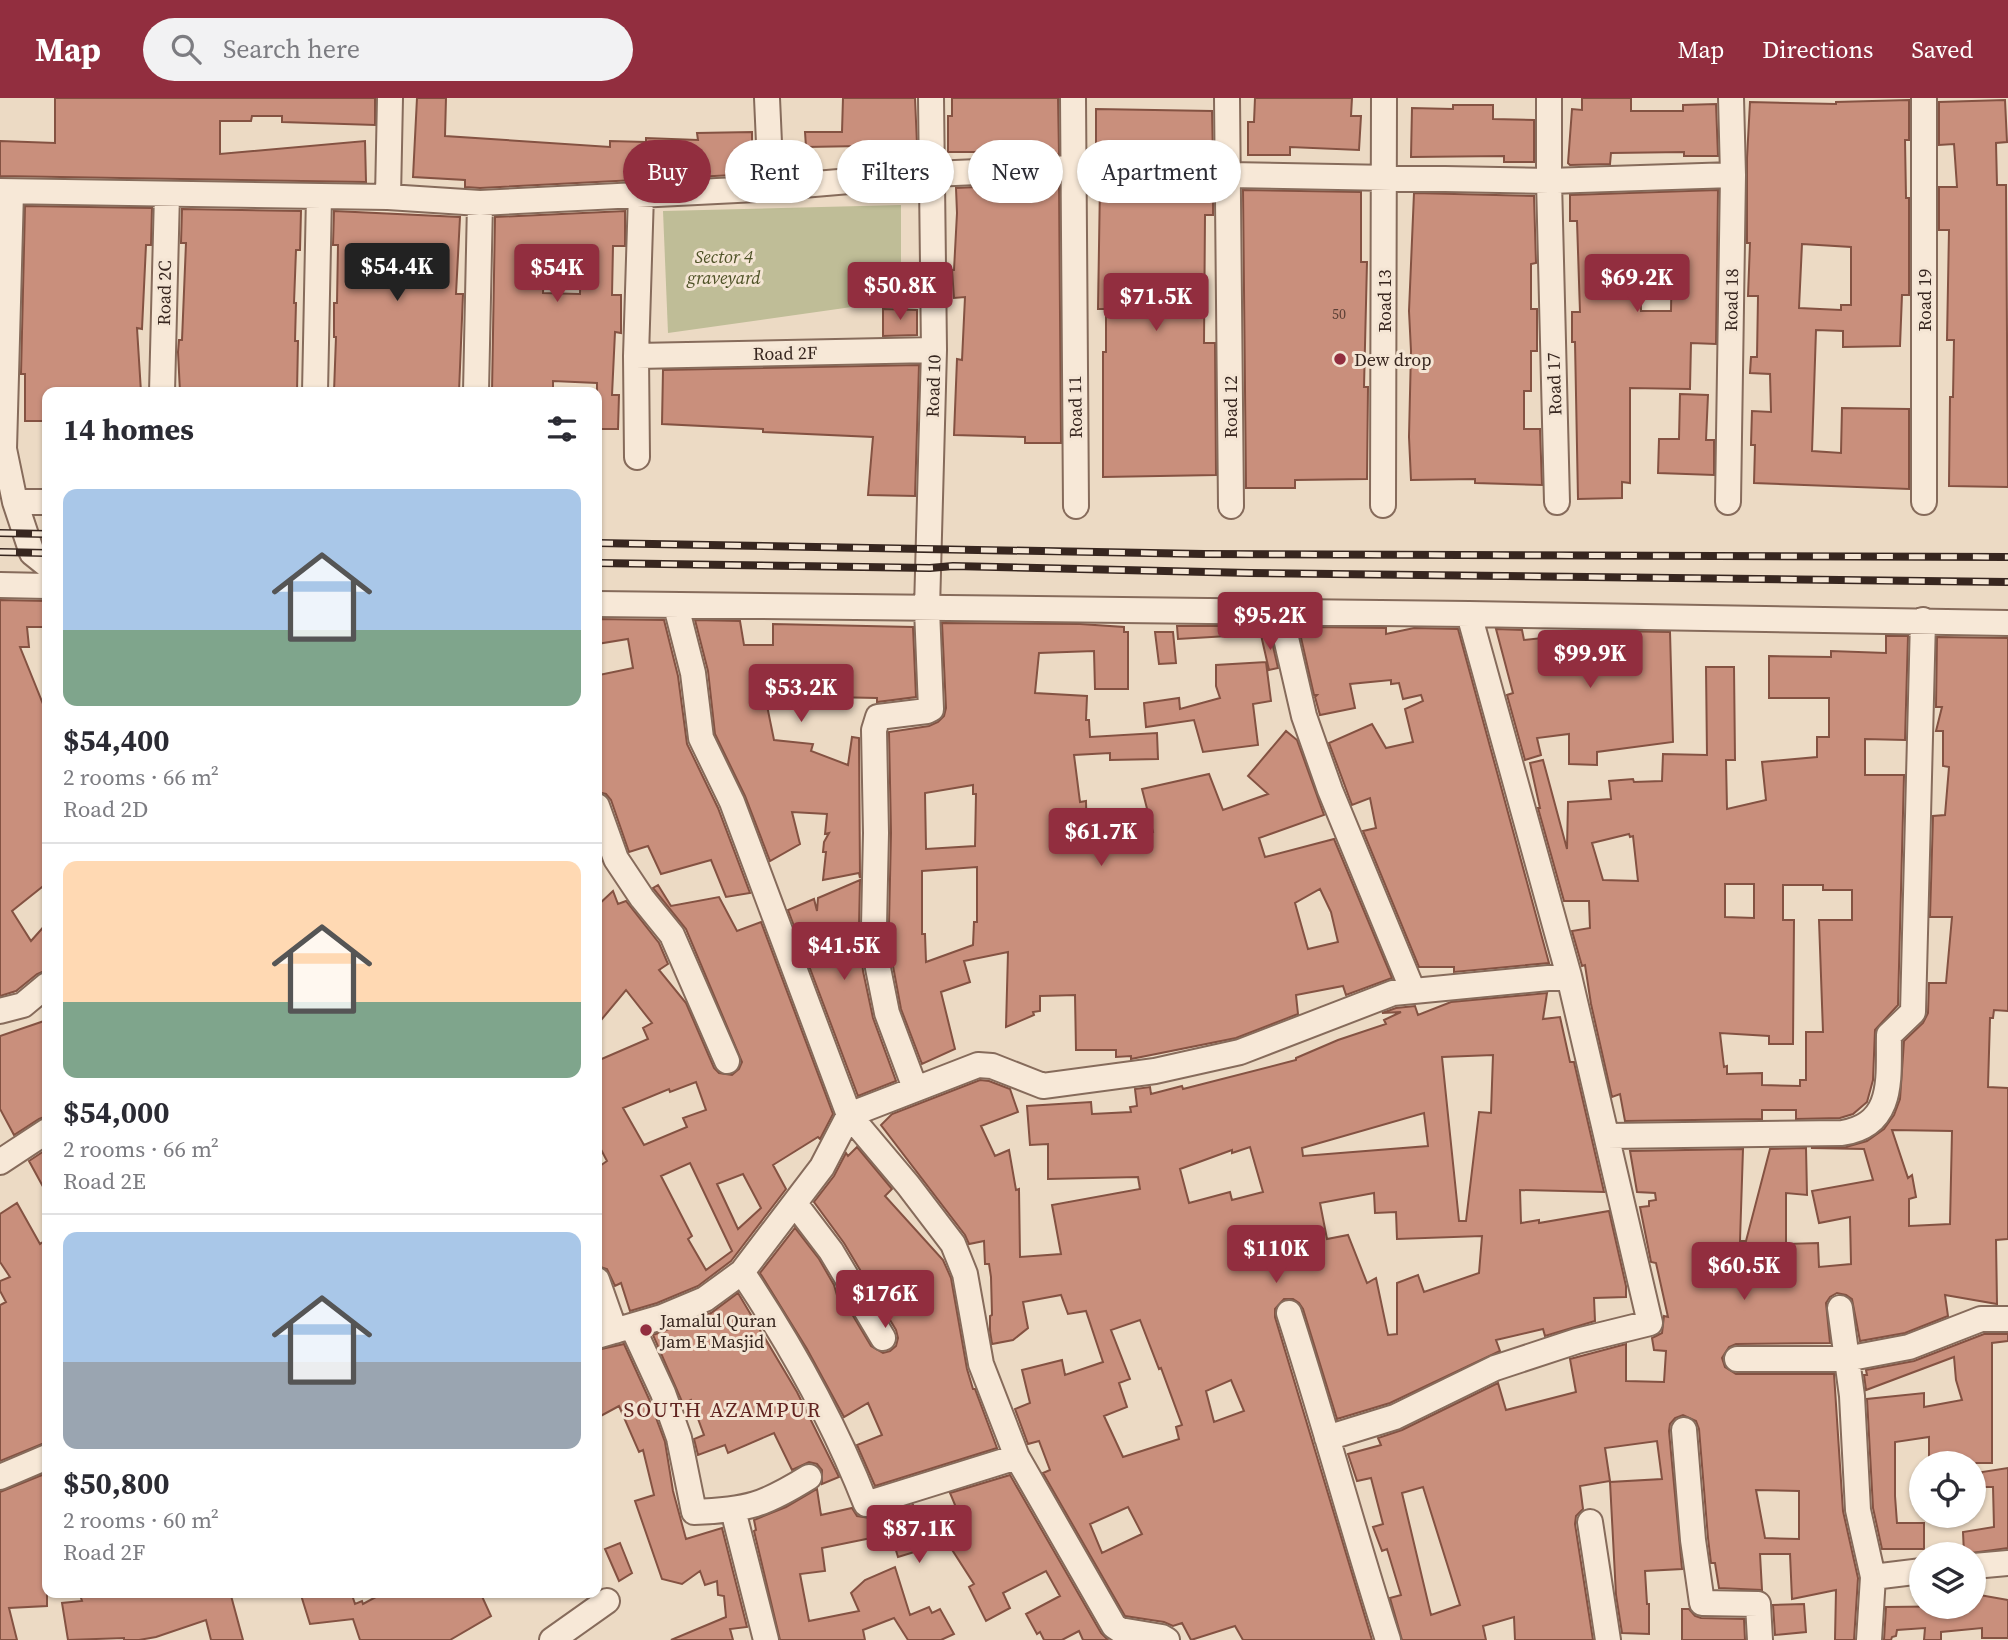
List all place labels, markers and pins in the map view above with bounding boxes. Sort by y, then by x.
pin: $54.4K [340,244,454,303]
pin: $54K [516,244,598,304]
pin: $69.2K [1580,254,1694,314]
pin: $50.8K [843,262,957,322]
pin: $71.5K [1099,274,1213,333]
place label: Dew drop [1354,347,1432,372]
marker: Dew drop [1332,351,1348,367]
pin: $95.2K [1213,592,1327,652]
pin: $99.9K [1533,630,1647,690]
pin: $53.2K [744,664,858,724]
pin: $61.7K [1044,808,1158,868]
pin: $41.5K [787,922,901,982]
pin: $110K [1227,1226,1325,1285]
pin: $60.5K [1687,1242,1801,1302]
pin: $176K [836,1270,934,1330]
place label: Jamalul Quran Jam E Masjid [659,1308,777,1354]
marker: Jamalul Quran Jam E Masjid [638,1322,654,1338]
pin: $87.1K [862,1506,976,1565]

